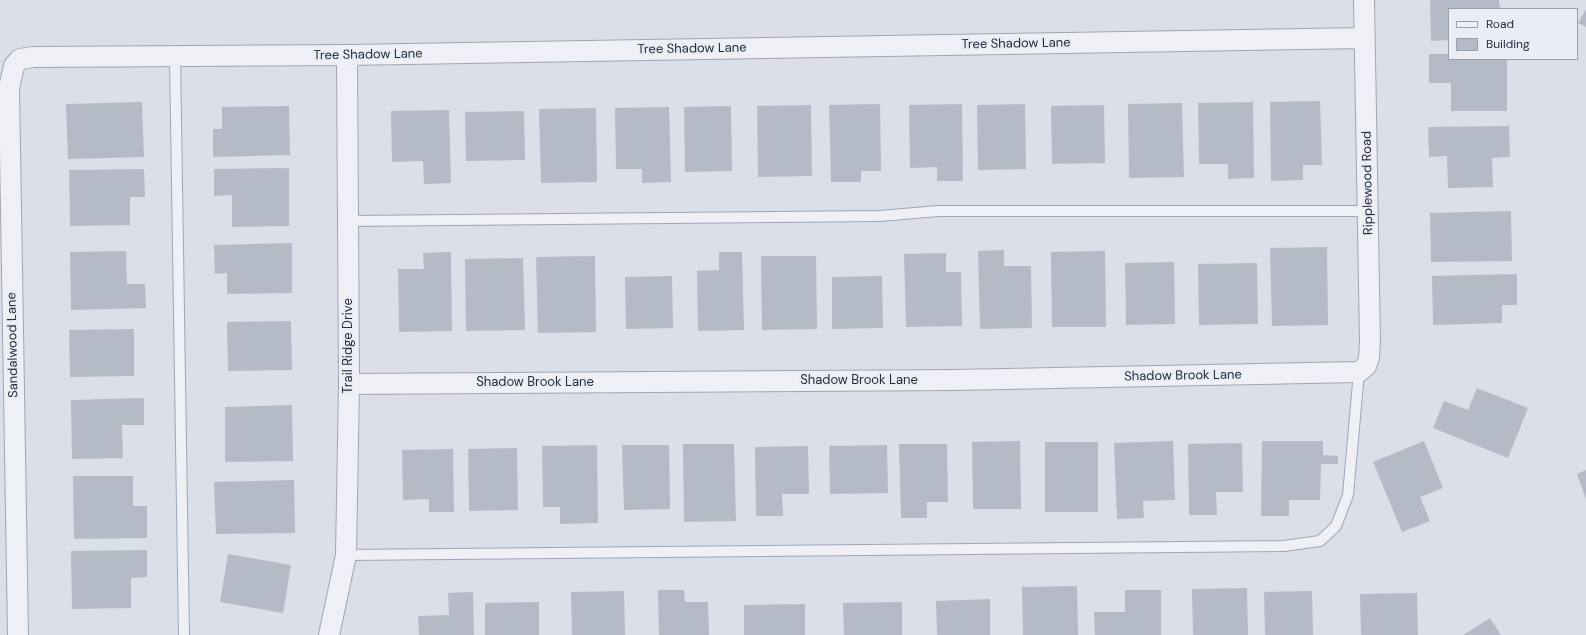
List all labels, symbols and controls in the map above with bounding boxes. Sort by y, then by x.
legend [1448,8,1578,60]
text: Road [1486,16,1514,32]
street label: Tree Shadow Lane [961,35,1071,53]
text: Building [1486,36,1530,52]
street label: Tree Shadow Lane [637,40,747,58]
street label: Tree Shadow Lane [313,46,423,64]
street label: Ripplewood Road [1359,131,1377,235]
street label: Sandalwood Lane [4,292,22,398]
street label: Trail Ridge Drive [341,298,357,394]
street label: Shadow Brook Lane [1124,367,1242,385]
street label: Shadow Brook Lane [800,373,918,389]
street label: Shadow Brook Lane [476,375,594,391]

